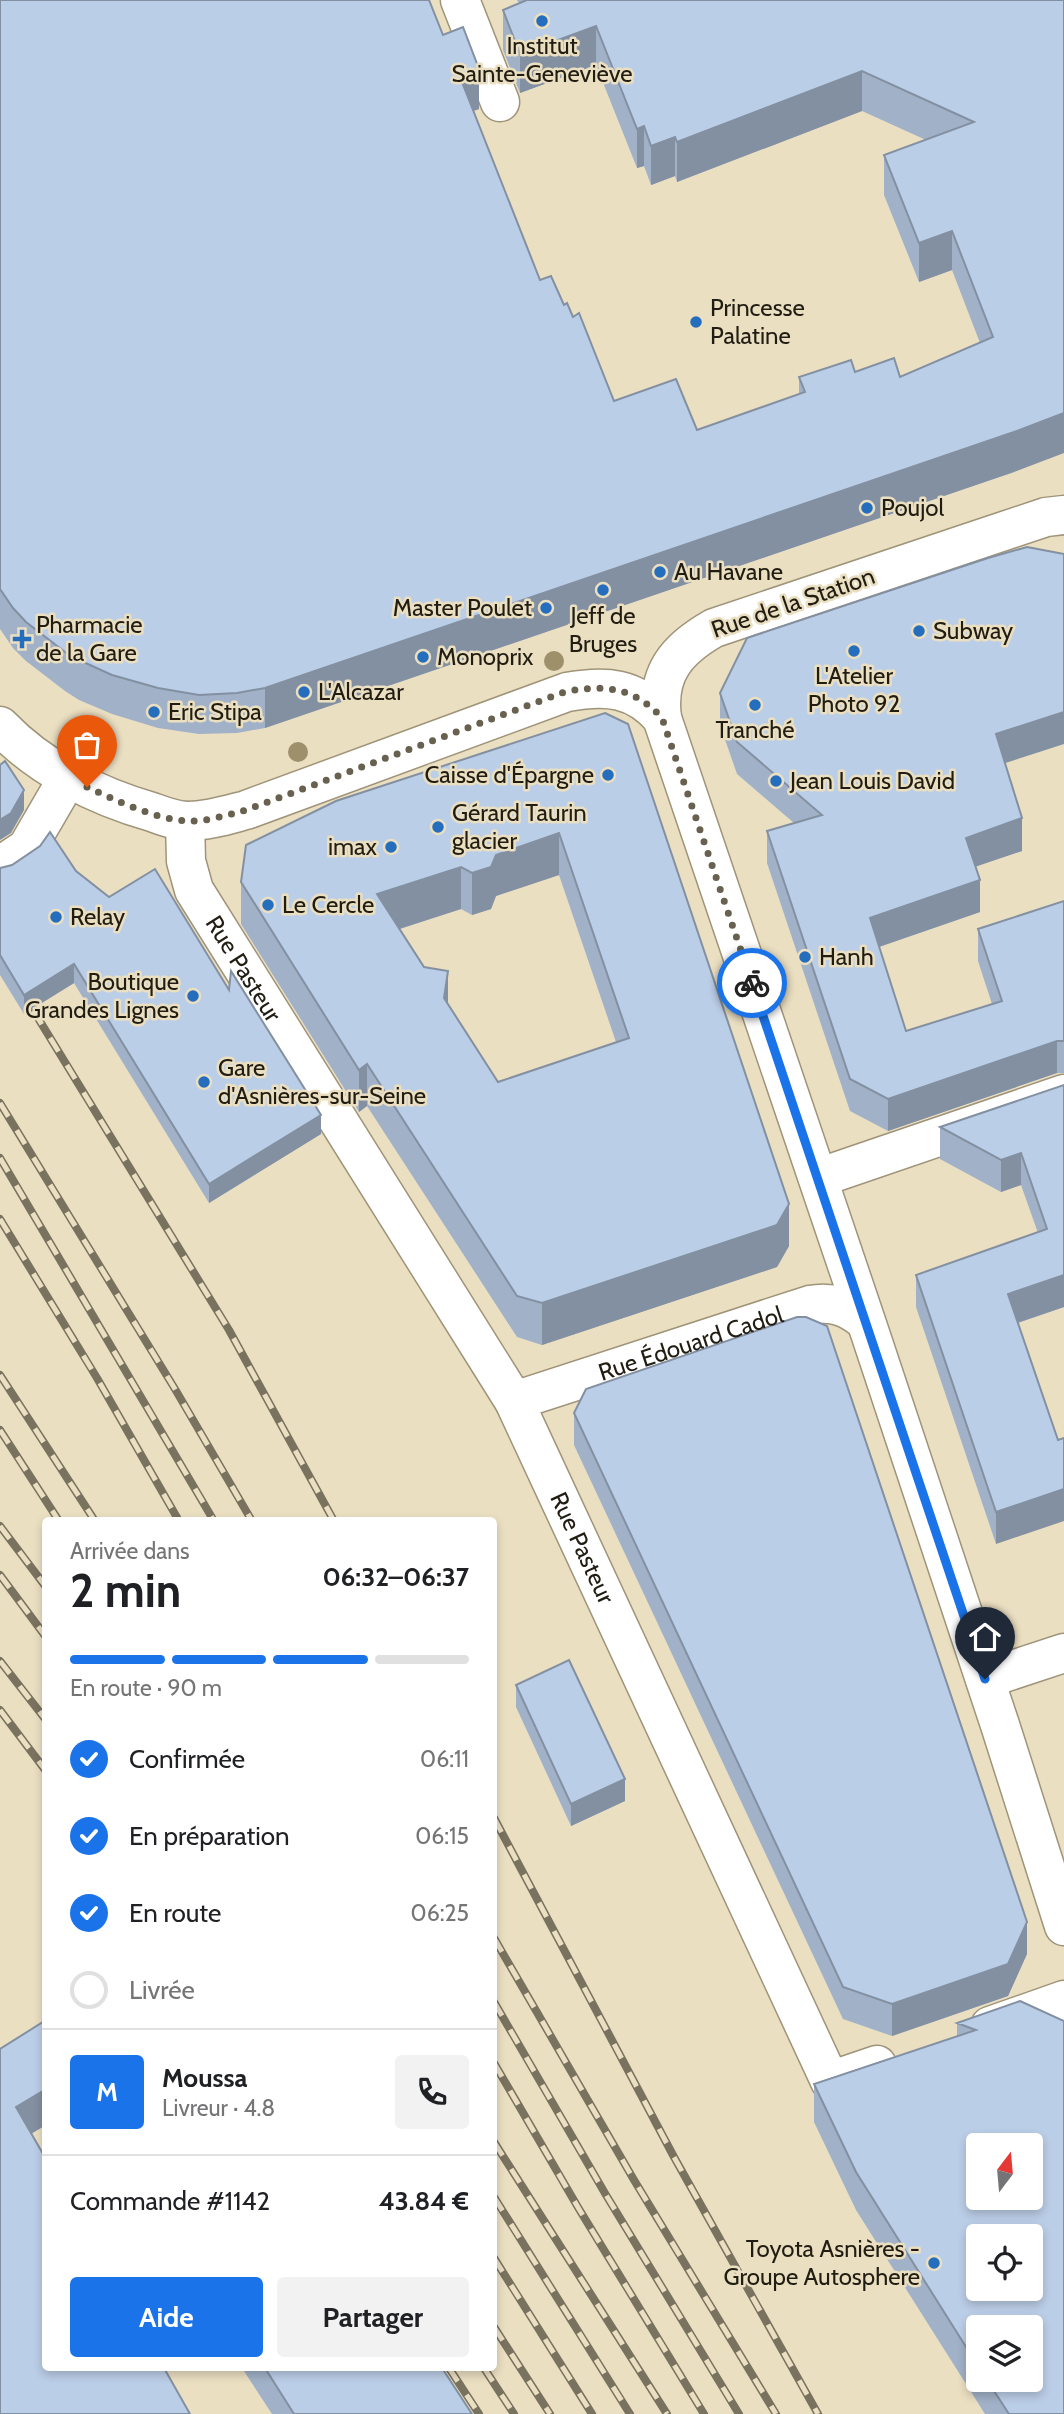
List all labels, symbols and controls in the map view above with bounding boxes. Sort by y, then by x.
marker: Institut Sainte-Geneviève [534,13,550,29]
place label: Institut Sainte-Geneviève [451,31,633,88]
place label: Princesse Palatine [710,293,805,350]
marker: Princesse Palatine [688,314,704,330]
place label: Poujol [881,493,944,522]
marker: Poujol [859,500,875,516]
place label: Au Havane [674,557,783,586]
street label: Rue de la Station [707,561,878,644]
marker: Au Havane [652,564,668,580]
marker: Jeff de Bruges [595,582,611,598]
place label: Master Poulet [393,593,532,622]
marker: Master Poulet [538,600,554,616]
place label: Jeff de Bruges [569,601,637,658]
place label: Pharmacie de la Gare [36,610,143,667]
place label: Subway [933,616,1013,645]
marker: Subway [911,623,927,639]
marker: Pharmacie de la Gare [14,631,30,647]
place label: Monoprix [437,642,534,671]
marker: L'Atelier Photo 92 [846,643,862,659]
marker: Monoprix [415,649,431,665]
place label: L'Atelier Photo 92 [808,661,900,718]
place label: L'Alcazar [318,677,404,706]
marker: L'Alcazar [296,684,312,700]
place label: Eric Stipa [168,697,262,726]
marker: Tranché [747,697,763,713]
marker: Eric Stipa [146,704,162,720]
pin [57,715,117,787]
place label: Tranché [715,715,795,744]
icon: bag [68,726,106,764]
place label: Caisse d'Épargne [425,760,594,789]
place label: Jean Louis David [789,766,955,795]
marker: Caisse d'Épargne [600,767,616,783]
marker: Jean Louis David [768,773,784,789]
place label: Gérard Taurin glacier [452,798,587,855]
marker: Gérard Taurin glacier [430,819,446,835]
place label: imax [328,832,378,861]
marker: imax [383,839,399,855]
place label: Le Cercle [282,890,374,919]
marker: Le Cercle [260,897,276,913]
place label: Relay [70,902,125,931]
marker: Relay [48,909,64,925]
street label: Rue Pasteur [200,910,288,1027]
place label: Hanh [819,942,874,971]
courier [717,948,787,1018]
marker: Hanh [797,949,813,965]
icon: bike [733,964,771,1002]
place label: Boutique Grandes Lignes [25,967,179,1024]
marker: Boutique Grandes Lignes [185,988,201,1004]
place label: Gare d'Asnières-sur-Seine [218,1053,426,1110]
marker: Gare d'Asnières-sur-Seine [196,1074,212,1090]
street label: Rue Édouard Cadol [595,1300,787,1387]
street label: Rue Pasteur [544,1487,621,1608]
text: Arrivée dans [70,1537,190,1565]
text: 06:32–06:37 [322,1561,469,1593]
text: 2 min [70,1563,181,1619]
pin [955,1607,1015,1679]
icon: home [966,1618,1004,1656]
text: En route · 90 m [70,1674,222,1702]
icon: check [70,1740,108,1778]
text: Confirmée [129,1743,245,1775]
text: 06:11 [420,1745,469,1773]
icon: check [70,1817,108,1855]
text: En préparation [129,1820,290,1852]
text: 06:15 [415,1822,469,1850]
icon: check [70,1894,108,1932]
text: En route [129,1897,221,1929]
text: 06:25 [411,1899,469,1927]
text: Livrée [129,1974,195,2006]
button: phone [395,2055,469,2129]
text: Moussa [162,2062,247,2094]
text: M [96,2076,118,2108]
text: Livreur · 4.8 [162,2094,275,2122]
north arrow [966,2133,1043,2210]
map controls [966,2133,1043,2392]
text: Commande #1142 [70,2185,270,2217]
text: 43.84 € [379,2185,469,2217]
button: locate [966,2224,1043,2301]
place label: Toyota Asnières - Groupe Autosphere [723,2234,920,2291]
marker: Toyota Asnières - Groupe Autosphere [926,2255,942,2271]
button: Aide [70,2277,263,2357]
button: Partager [277,2277,469,2357]
button: layers [966,2315,1043,2392]

